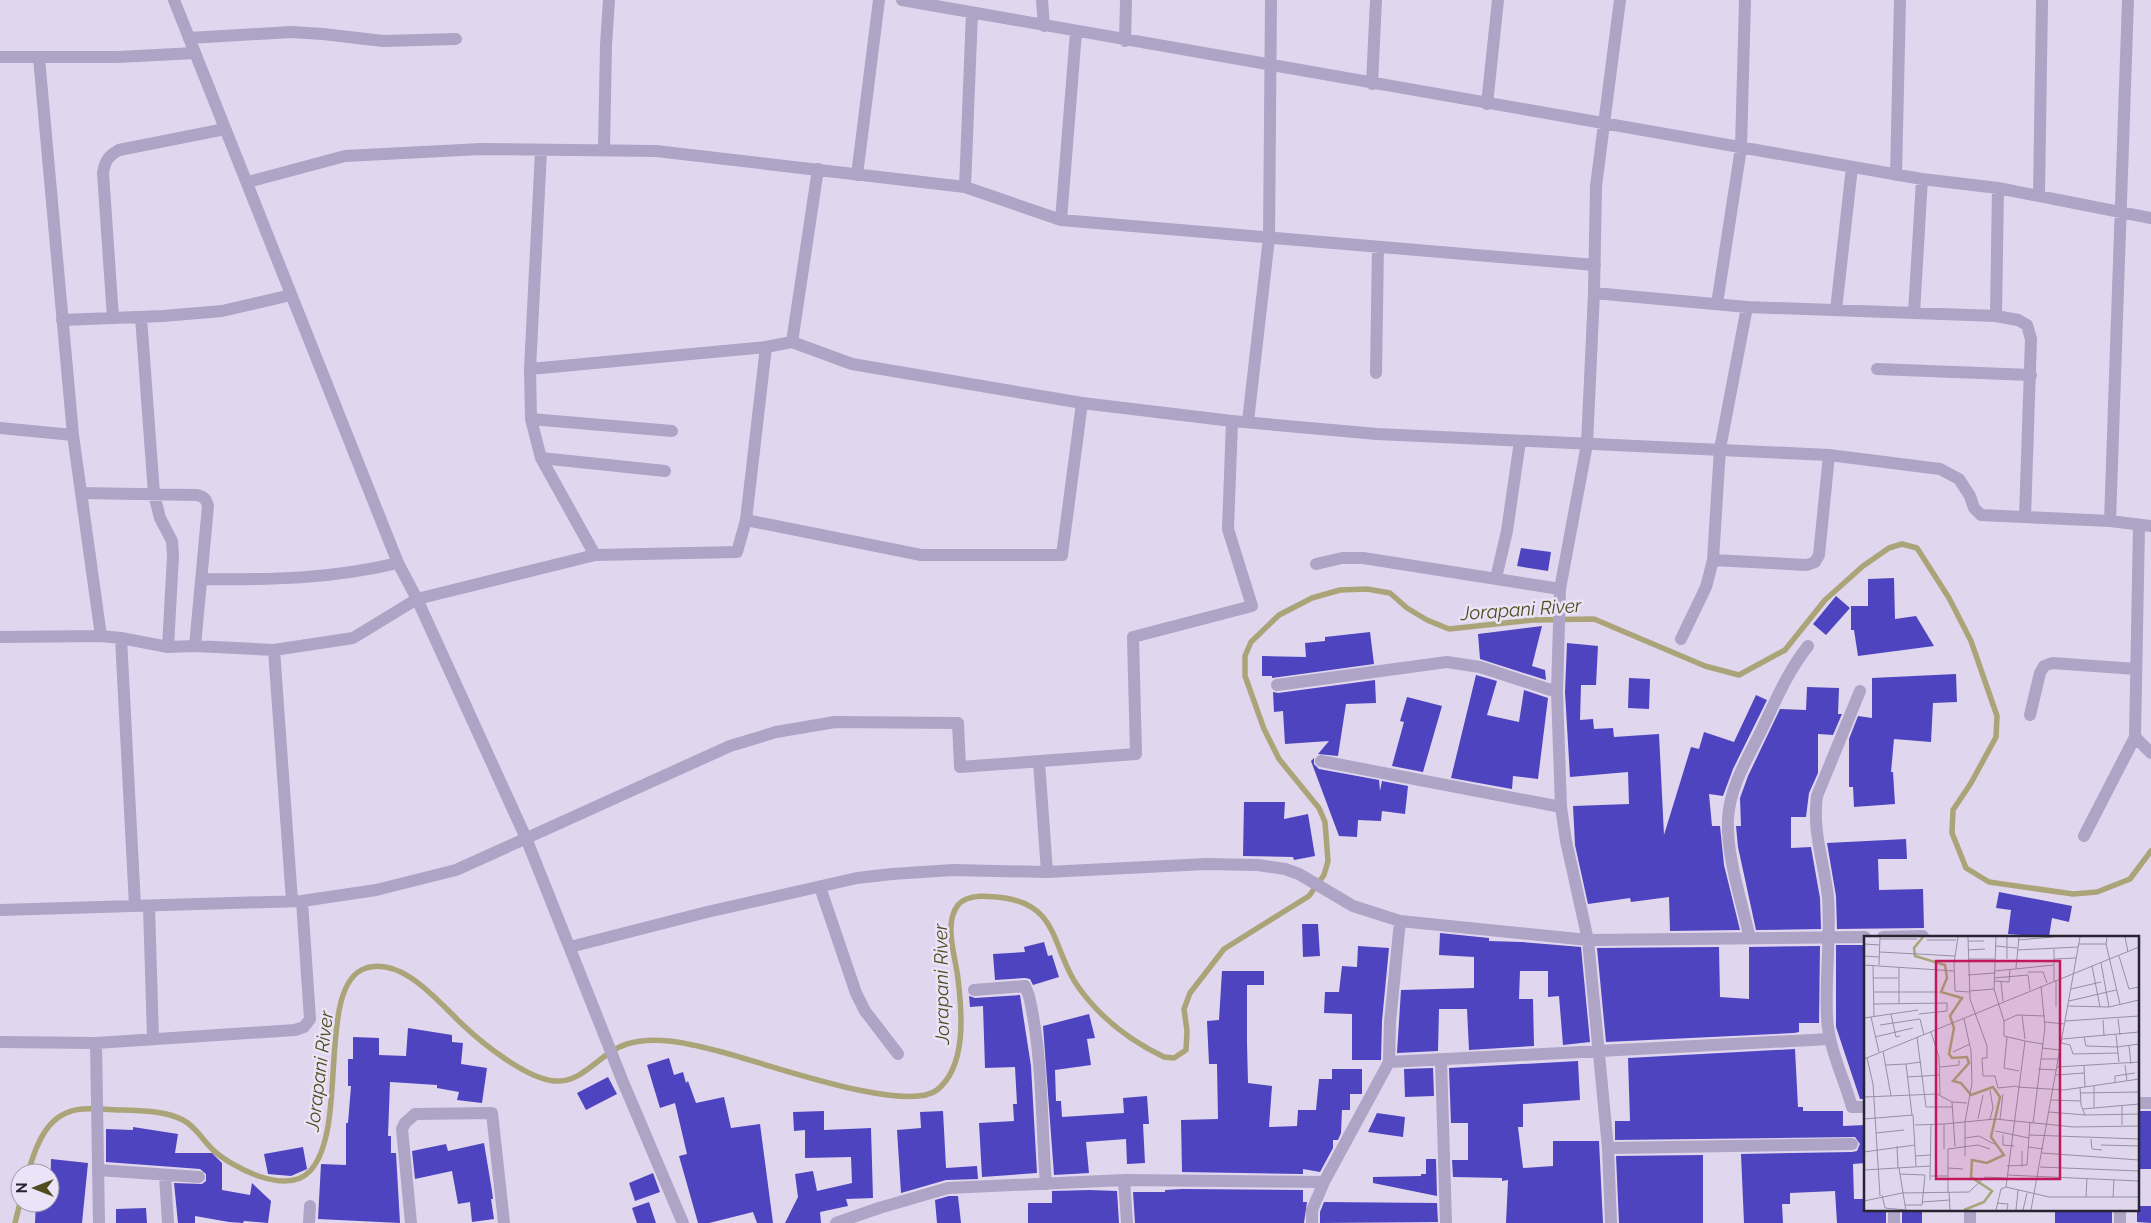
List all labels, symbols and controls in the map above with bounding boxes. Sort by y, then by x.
water label: Jorapani River [1459,594,1584,624]
water label: Jorapani River [929,922,953,1046]
inset map [1864,936,2138,1210]
water label: Jorapani River [301,1008,337,1133]
north arrow [10,1163,60,1213]
text: N [14,1183,30,1193]

